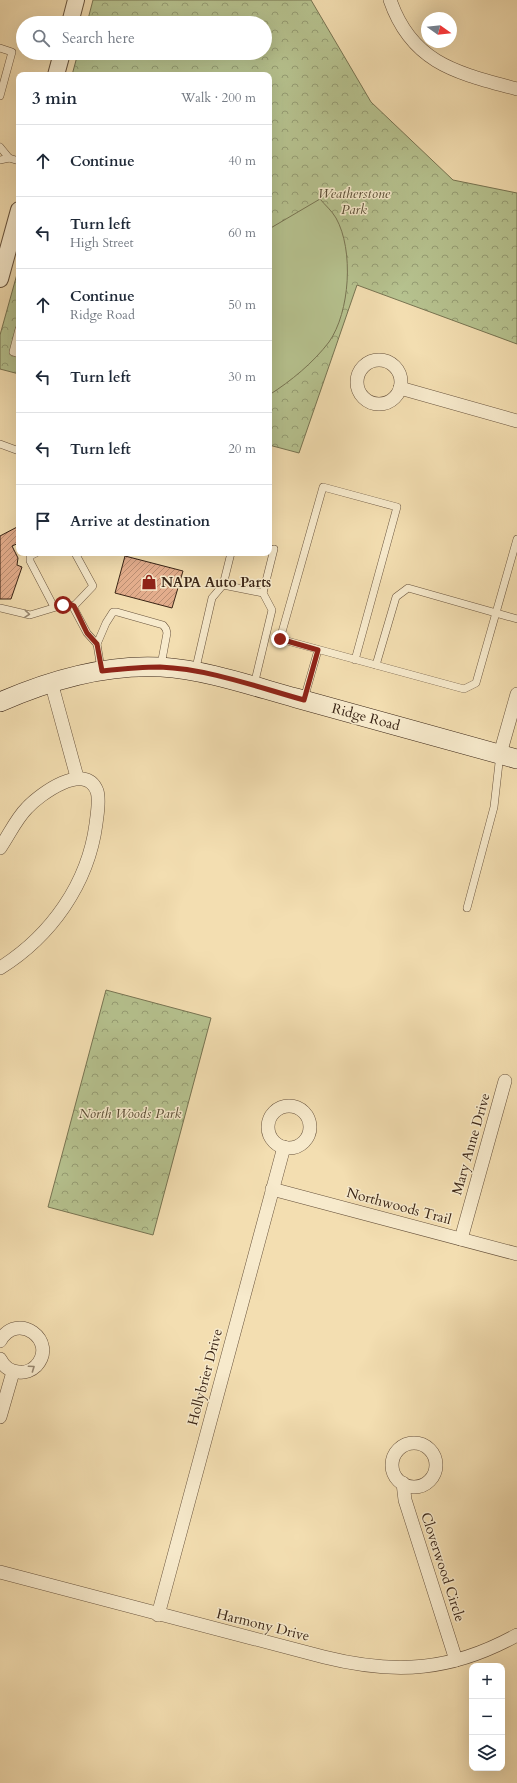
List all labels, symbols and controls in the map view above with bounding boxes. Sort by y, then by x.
north arrow [421,12,457,48]
search box [16,16,272,60]
icon: search [30,27,52,49]
text: Search here [62,28,135,48]
text: 3 min [32,87,77,110]
text: Walk · 200 m [181,89,256,107]
icon: ahead [32,150,54,172]
text: Continue [70,151,135,171]
text: 40 m [228,152,256,170]
park label: Weatherstone Park [318,184,391,219]
text: Turn left [70,214,131,234]
icon: left [32,222,54,244]
text: 60 m [228,224,256,242]
text: High Street [70,234,134,252]
text: Continue [70,286,135,306]
icon: ahead [32,294,54,316]
text: 50 m [228,296,256,314]
text: Ridge Road [70,306,135,324]
icon: left [32,366,54,388]
text: Turn left [70,367,131,387]
text: 30 m [228,368,256,386]
icon: left [32,438,54,460]
text: Turn left [70,439,131,459]
text: 20 m [228,440,256,458]
icon: arrive [32,510,54,532]
text: Arrive at destination [70,511,210,531]
shop icon: NAPA Auto Parts [140,573,158,591]
place label: NAPA Auto Parts [161,573,271,592]
route start [54,596,72,614]
one-way arrow [24,610,30,619]
route end [271,630,289,648]
street label: Ridge Road [330,699,403,735]
street label: Mary Anne Drive [447,1091,495,1197]
park label: North Woods Park [79,1104,181,1123]
street label: Northwoods Trail [344,1183,454,1229]
street label: Hollybrier Drive [183,1327,227,1427]
one-way arrow [28,1365,35,1373]
street label: Cloverwood Circle [416,1510,470,1624]
street label: Harmony Drive [214,1604,312,1646]
map controls [469,1663,505,1771]
button: + [469,1663,505,1699]
button: − [469,1699,505,1735]
button: layers [469,1735,505,1771]

